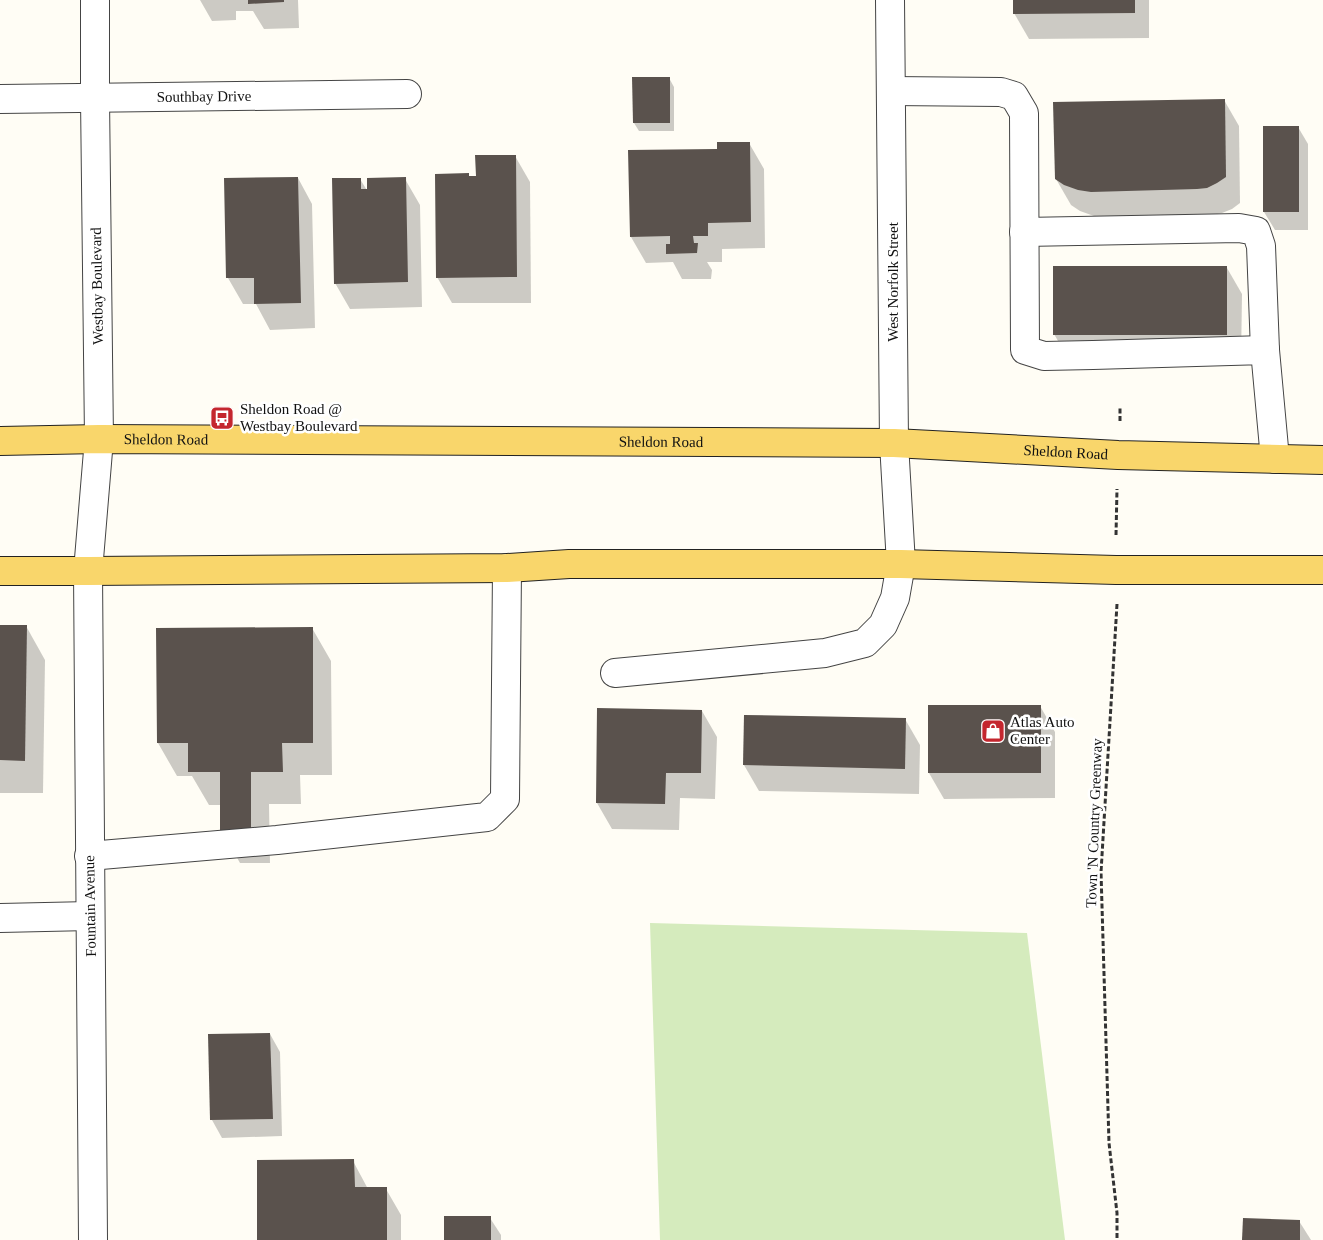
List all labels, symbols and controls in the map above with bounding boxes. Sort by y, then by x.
street label: Southbay Drive [157,88,252,105]
street label: West Norfolk Street [885,221,901,342]
street label: Westbay Boulevard [88,227,106,345]
place label: Sheldon Road @ Westbay Boulevard [240,401,358,434]
bus stop icon: Sheldon Road @ Westbay Boulevard [209,405,235,431]
street label: Sheldon Road [124,431,209,448]
street label: Sheldon Road [619,434,704,450]
street label: Sheldon Road [1023,442,1109,462]
place label: Atlas Auto Center [1010,714,1075,747]
shop icon: Atlas Auto Center [980,718,1006,744]
street label: Town 'N Country Greenway [1083,738,1105,908]
street label: Fountain Avenue [81,855,99,957]

